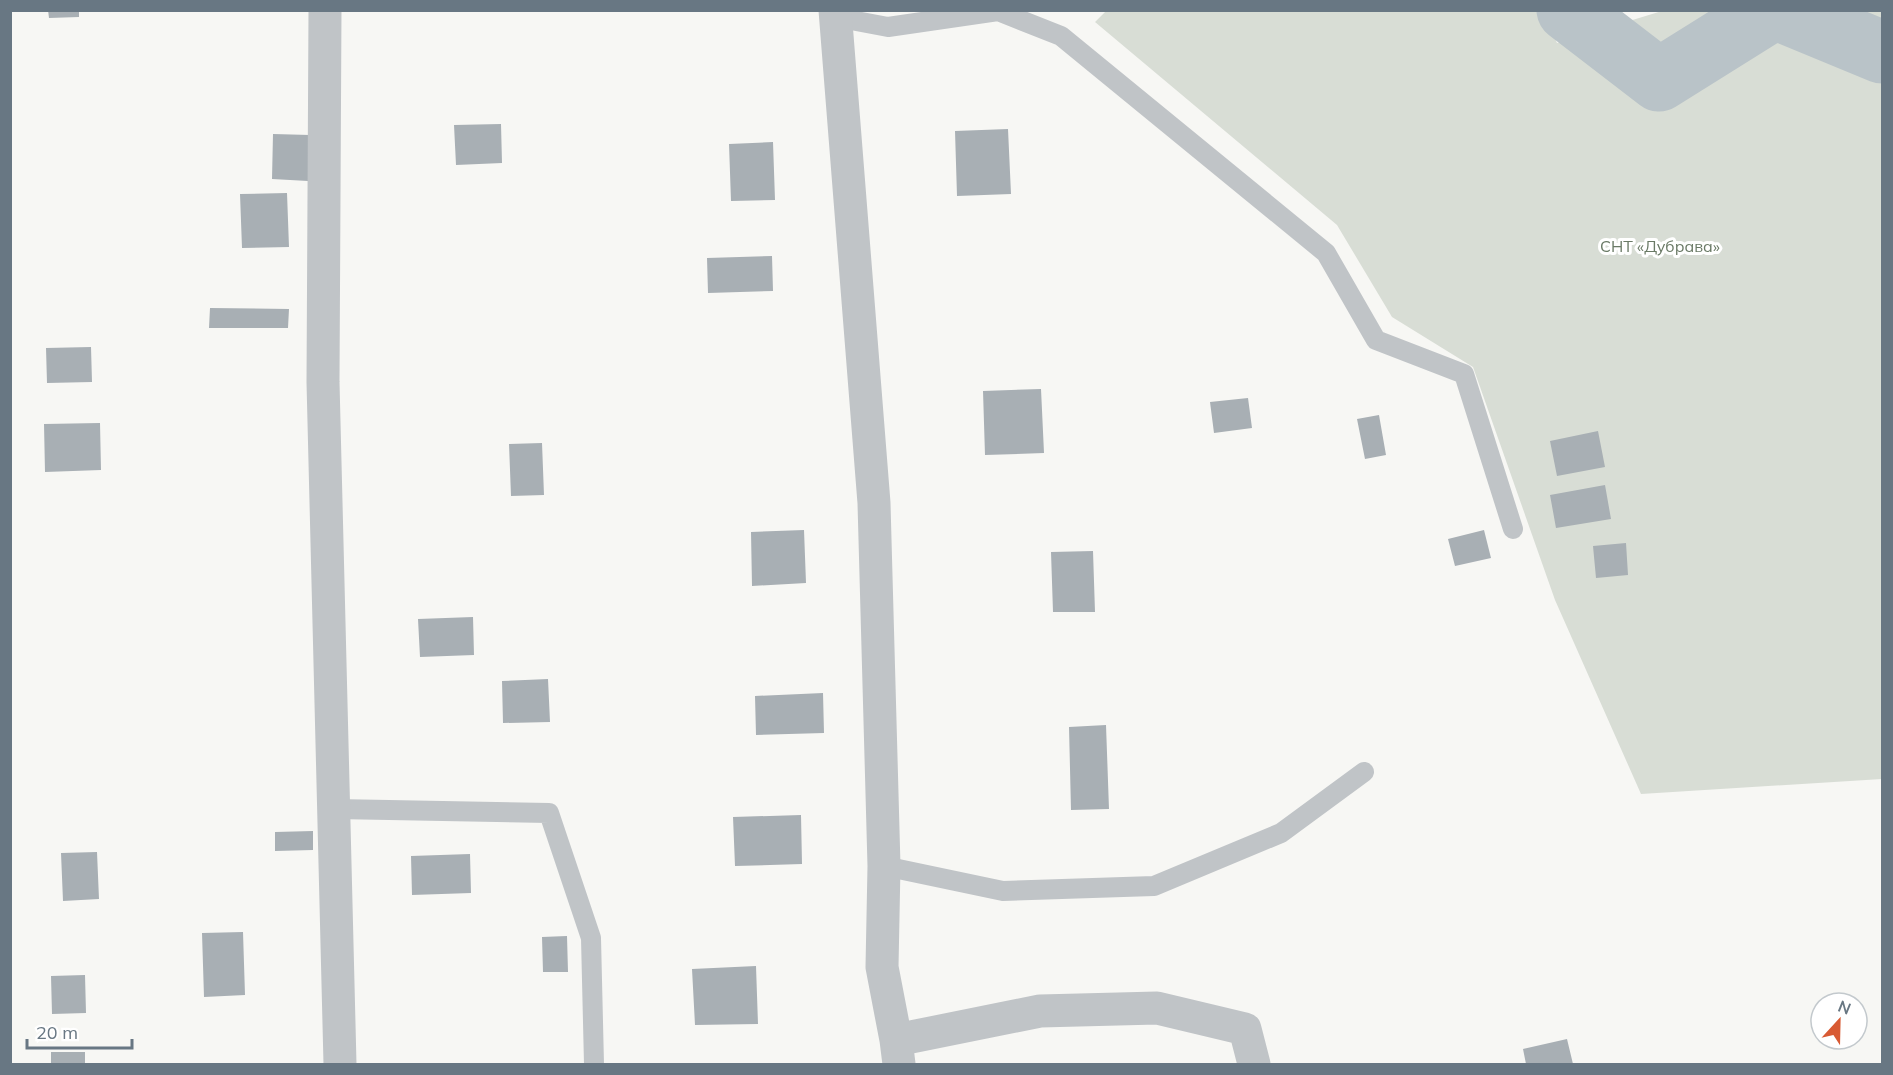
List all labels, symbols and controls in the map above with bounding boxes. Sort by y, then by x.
park label: СНТ «Дубрава» [1600,236,1720,256]
north arrow [1809,991,1869,1051]
text: N [1835,996,1854,1019]
scale bar [27,1012,132,1050]
text: 20 m [36,1021,78,1044]

